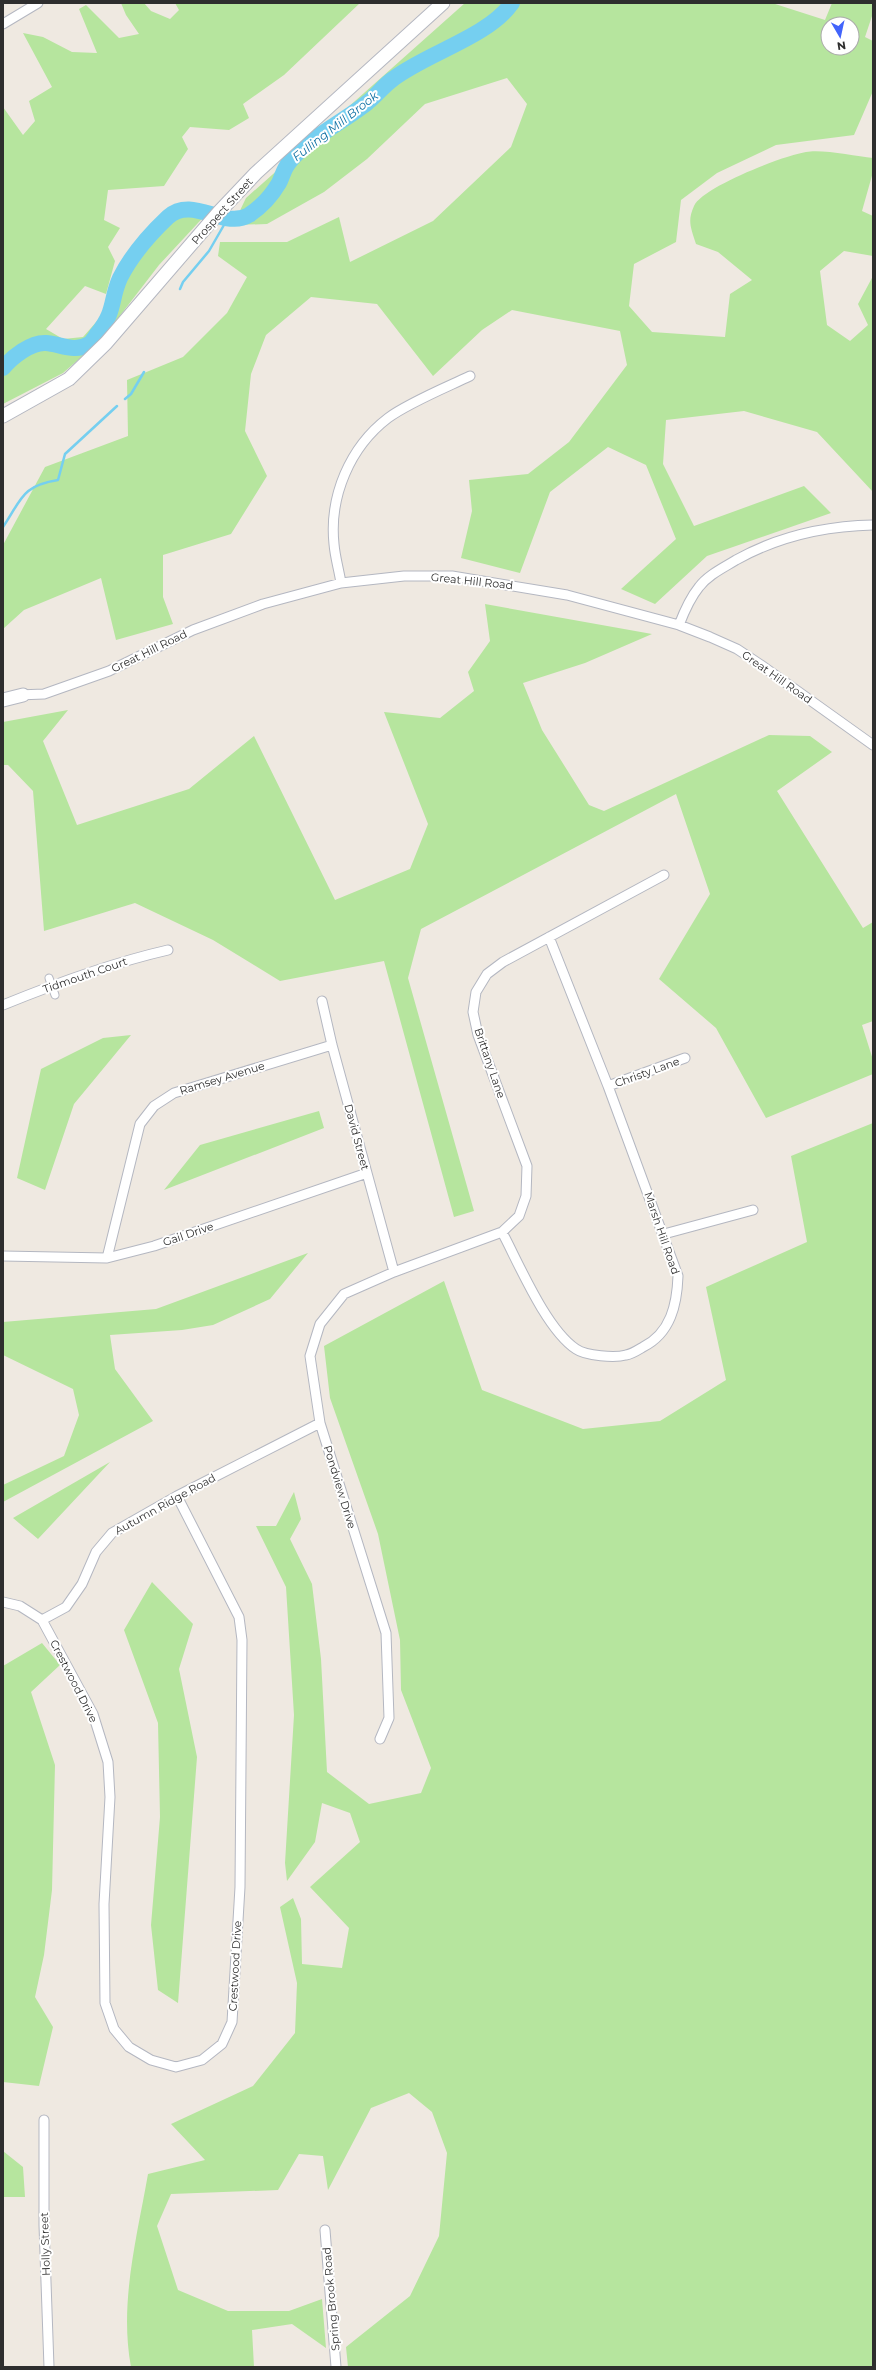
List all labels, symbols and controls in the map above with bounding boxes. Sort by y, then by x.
north arrow [820,16,860,56]
text: N [836,38,847,53]
water label: Fulling Mill Brook [289,87,382,164]
street label: Prospect Street [188,174,256,247]
street label: Great Hill Road [430,570,514,592]
street label: Great Hill Road [109,627,189,675]
street label: Great Hill Road [739,648,815,706]
street label: Tidmouth Court [41,954,130,996]
street label: Brittany Lane [471,1026,509,1100]
street label: Christy Lane [613,1054,682,1090]
street label: Ramsey Avenue [178,1058,267,1098]
street label: David Street [341,1102,373,1172]
street label: Marsh Hill Road [641,1190,683,1276]
street label: Gail Drive [161,1219,215,1249]
street label: Pondview Drive [321,1444,359,1531]
street label: Autumn Ridge Road [112,1470,218,1538]
street label: Crestwood Drive [47,1637,101,1725]
street label: Crestwood Drive [226,1920,244,2012]
street label: Holly Street [37,2211,53,2276]
street label: Spring Brook Road [319,2247,343,2351]

